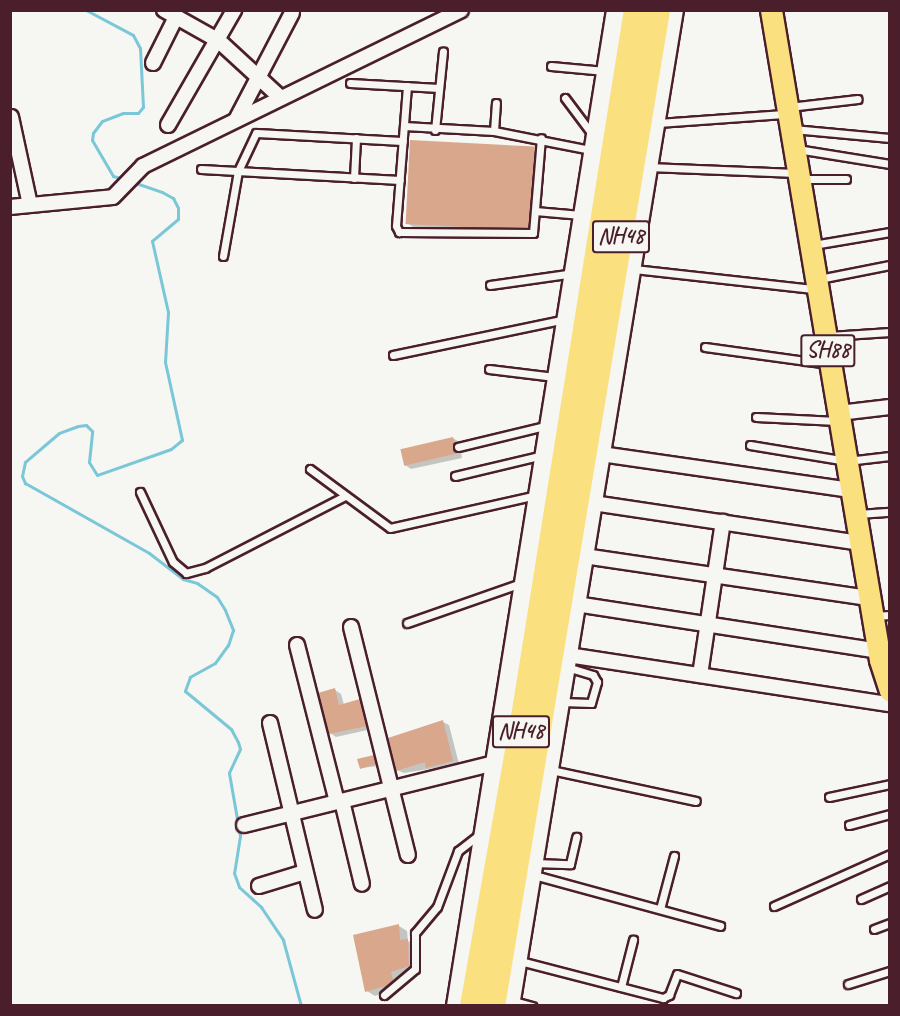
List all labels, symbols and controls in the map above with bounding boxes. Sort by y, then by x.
road number: NH48 [591,218,651,256]
road number: SH88 [800,332,856,370]
road number: NH48 [491,713,551,751]

